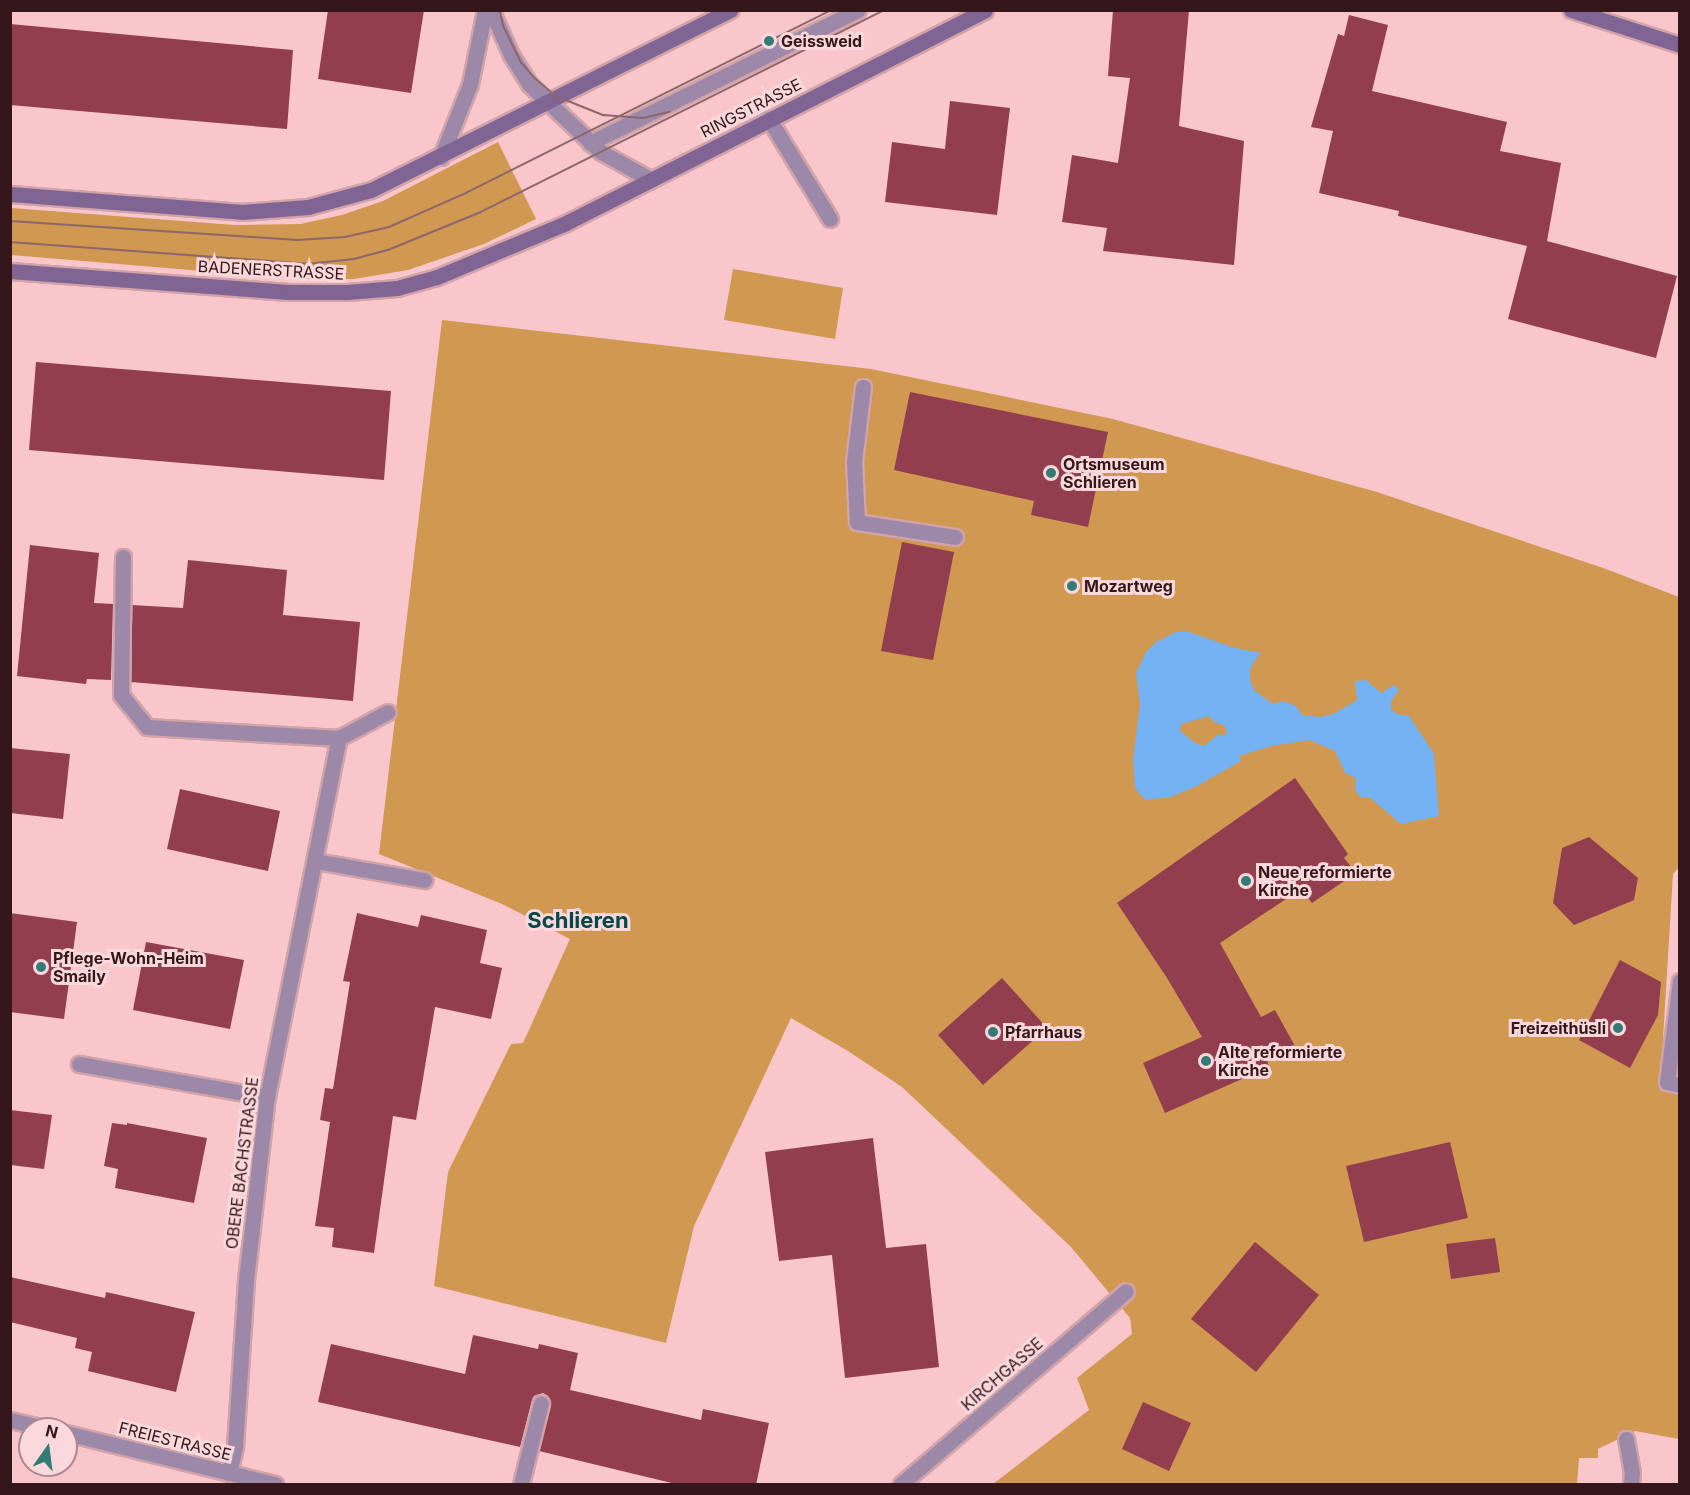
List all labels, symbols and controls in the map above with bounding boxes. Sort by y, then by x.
place label: Geissweid [781,31,862,51]
marker: Geissweid [762,34,776,48]
street label: RINGSTRASSE [697,74,805,142]
street label: BADENERSTRASSE [197,257,345,283]
place label: Ortsmuseum Schlieren [1063,454,1164,492]
marker: Ortsmuseum Schlieren [1044,466,1058,480]
place label: Mozartweg [1084,576,1173,596]
marker: Mozartweg [1065,579,1079,593]
place label: Neue reformierte Kirche [1258,862,1392,900]
marker: Neue reformierte Kirche [1239,874,1253,888]
district label: Schlieren [527,908,629,934]
place label: Pflege-Wohn-Heim Smaily [53,948,204,986]
marker: Pflege-Wohn-Heim Smaily [34,960,48,974]
place label: Freizeithüsli [1511,1018,1606,1038]
marker: Freizeithüsli [1611,1021,1625,1035]
place label: Pfarrhaus [1005,1022,1082,1042]
marker: Pfarrhaus [986,1025,1000,1039]
place label: Alte reformierte Kirche [1218,1042,1342,1080]
marker: Alte reformierte Kirche [1199,1054,1213,1068]
street label: OBERE BACHSTRASSE [222,1076,262,1250]
street label: KIRCHGASSE [957,1333,1047,1415]
north arrow [18,1417,78,1477]
street label: FREIESTRASSE [117,1418,233,1464]
text: N [44,1420,60,1443]

